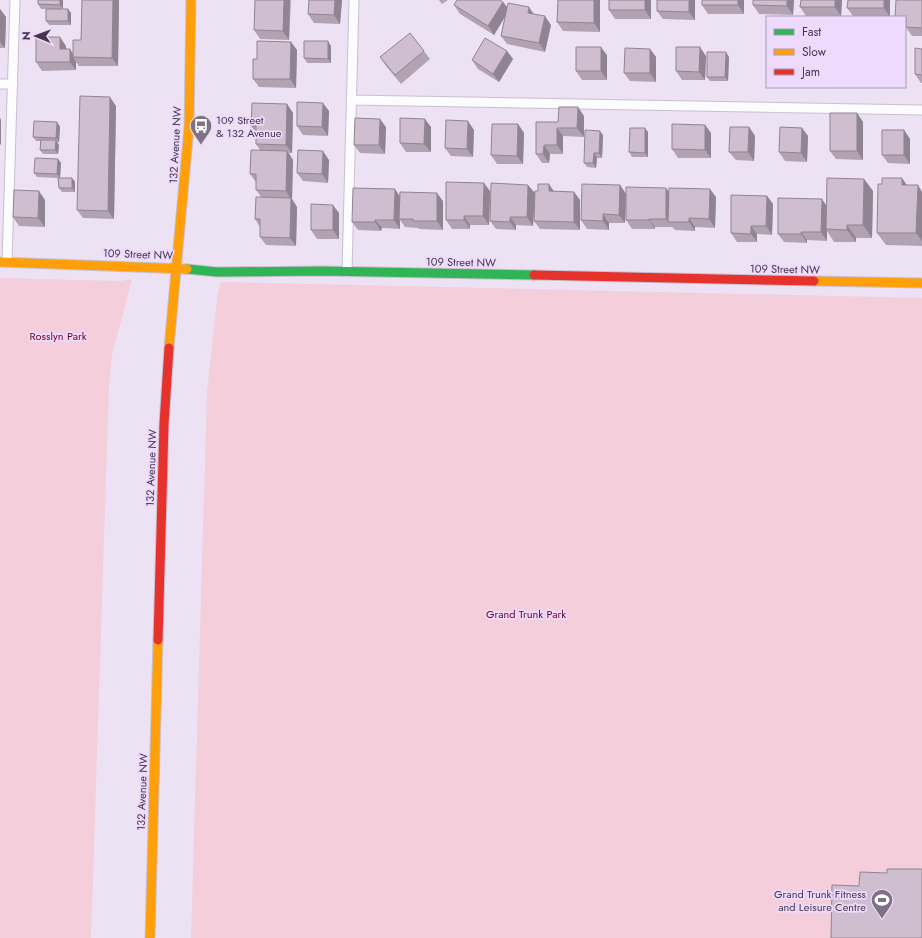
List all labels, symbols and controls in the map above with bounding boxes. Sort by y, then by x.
north arrow [16,16,56,56]
legend [766,16,906,88]
text: Fast [802,23,821,41]
text: N [18,31,34,40]
text: Slow [802,43,827,61]
text: Jam [800,63,820,81]
street label: 132 Avenue NW [165,106,185,184]
place label: 109 Street & 132 Avenue [216,112,282,141]
bus stop icon: 109 Street & 132 Avenue [188,113,214,146]
street label: 109 Street NW [103,245,173,263]
street label: 109 Street NW [426,253,496,271]
street label: 109 Street NW [750,260,820,278]
park label: Rosslyn Park [29,328,87,344]
street label: 132 Avenue NW [142,429,160,507]
park label: Grand Trunk Park [486,606,566,622]
street label: 132 Avenue NW [133,753,151,831]
place label: Grand Trunk Fitness and Leisure Centre [774,886,867,915]
sports icon: Grand Trunk Fitness and Leisure Centre [869,887,895,920]

